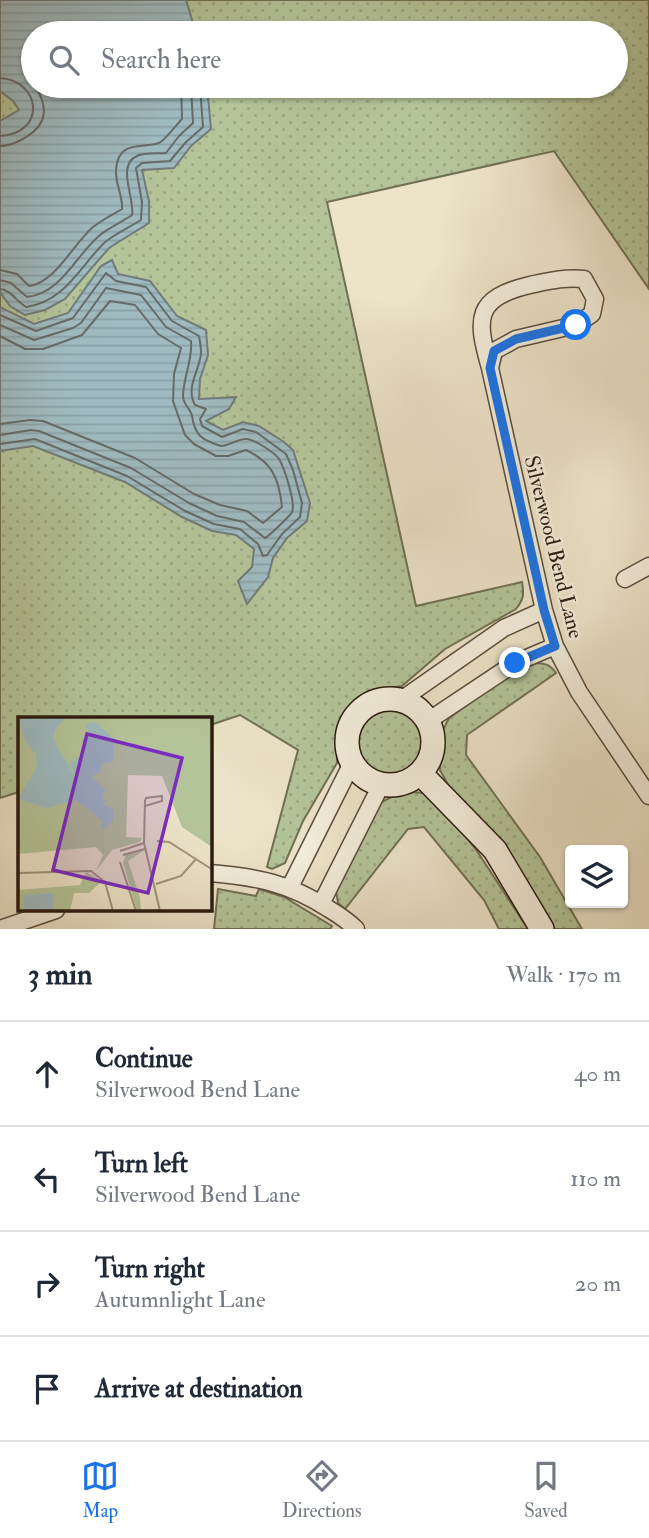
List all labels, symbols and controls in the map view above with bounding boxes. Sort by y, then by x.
search box [21,21,628,98]
icon: search [45,41,83,79]
text: Search here [101,44,221,76]
route start [560,309,591,340]
street label: Silverwood Bend Lane [518,453,589,641]
route end [499,647,530,678]
inset map [18,717,212,912]
map controls [565,845,628,908]
button: layers [565,845,628,908]
text: 3 min [28,956,93,993]
text: Walk · 170 m [506,960,621,989]
text: Continue [95,1043,193,1075]
icon: ahead [28,1055,66,1093]
text: 40 m [574,1059,621,1088]
text: Silverwood Bend Lane [95,1075,300,1104]
text: Turn left [95,1148,188,1180]
icon: left [28,1160,66,1198]
text: 110 m [570,1164,621,1193]
text: Silverwood Bend Lane [95,1180,300,1209]
text: Turn right [95,1253,205,1285]
icon: right [28,1265,66,1303]
text: 20 m [575,1269,621,1298]
text: Autumnlight Lane [95,1285,266,1314]
icon: arrive [28,1370,66,1408]
text: Arrive at destination [95,1373,303,1405]
tab: Map [81,1457,119,1523]
tab: Directions [282,1457,362,1523]
tab: Saved [524,1457,568,1523]

